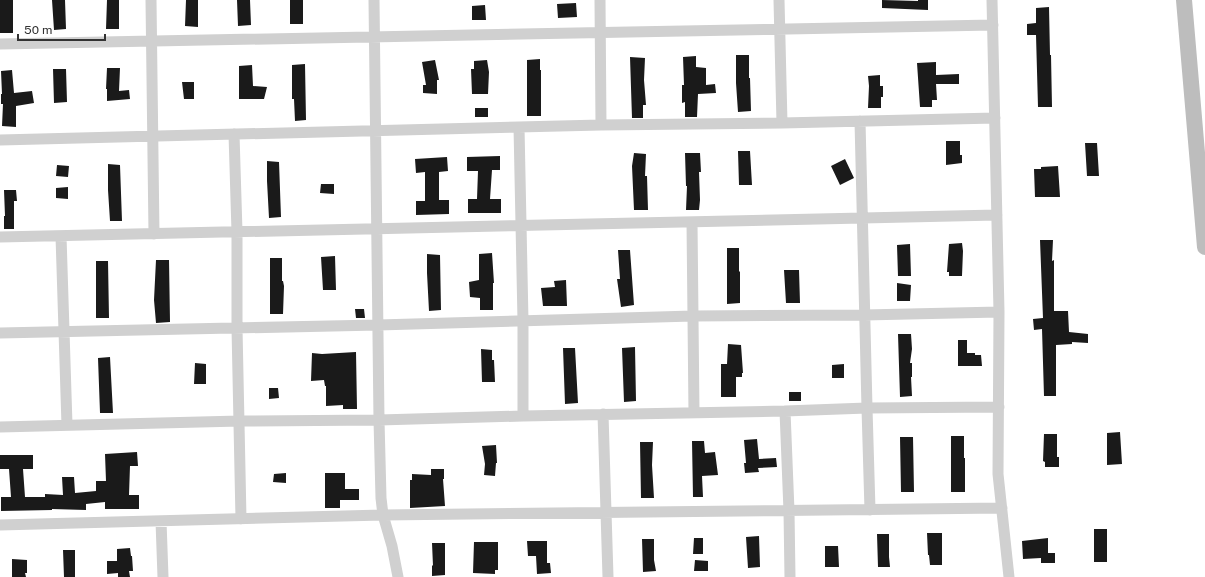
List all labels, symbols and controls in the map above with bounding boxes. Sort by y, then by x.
scale bar [18,16,105,42]
text: 50 m [24,23,52,37]

